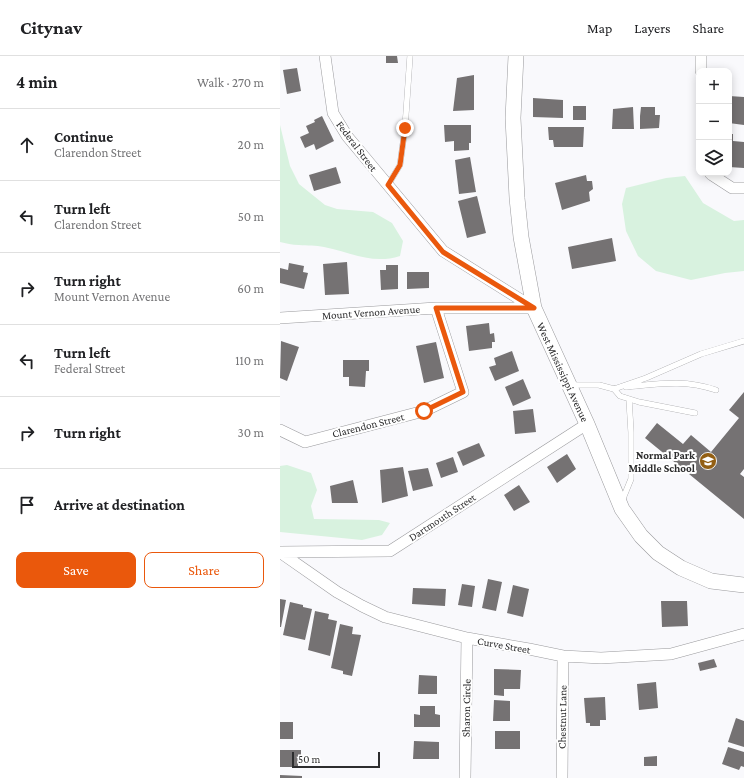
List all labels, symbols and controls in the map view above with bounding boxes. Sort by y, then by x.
text: Citynav [20,17,82,38]
text: Map [587,20,612,36]
text: Layers [634,20,671,36]
text: Share [693,20,724,36]
map controls [696,68,732,176]
button: + [696,68,732,104]
text: 4 min [16,73,58,92]
text: Walk · 270 m [197,75,264,90]
button: − [696,104,732,140]
street label: Federal Street [334,118,380,174]
route end [396,119,414,137]
text: Continue [54,129,113,145]
icon: ahead [16,134,38,156]
text: 20 m [238,137,264,152]
button: layers [696,140,732,176]
text: Clarendon Street [54,145,141,160]
text: Turn left [54,201,110,217]
icon: left [16,206,38,228]
text: 50 m [238,209,264,224]
text: Clarendon Street [54,217,141,232]
text: Turn right [54,273,121,289]
icon: right [16,278,38,300]
text: 60 m [237,281,264,296]
text: Mount Vernon Avenue [54,289,170,304]
street label: Mount Vernon Avenue [322,303,421,321]
street label: West Mississippi Avenue [534,320,591,424]
text: Turn left [54,345,110,361]
icon: left [16,350,38,372]
text: 110 m [235,353,264,368]
text: Federal Street [54,361,125,376]
route start [415,402,433,420]
street label: Clarendon Street [331,410,406,440]
icon: right [16,422,38,444]
text: Turn right [54,425,121,441]
text: 30 m [238,425,264,440]
place label: Normal Park Middle School [628,449,696,474]
school or university icon: Normal Park Middle School [698,451,718,471]
street label: Dartmouth Street [406,491,478,543]
icon: arrive [16,494,38,516]
text: Arrive at destination [54,497,185,513]
button: Save [16,552,136,588]
button: Share [144,552,264,588]
street label: Curve Street [476,634,532,656]
street label: Sharon Circle [459,678,473,737]
street label: Chestnut Lane [555,685,569,749]
scale bar [292,750,380,769]
text: 50 m [298,753,320,765]

